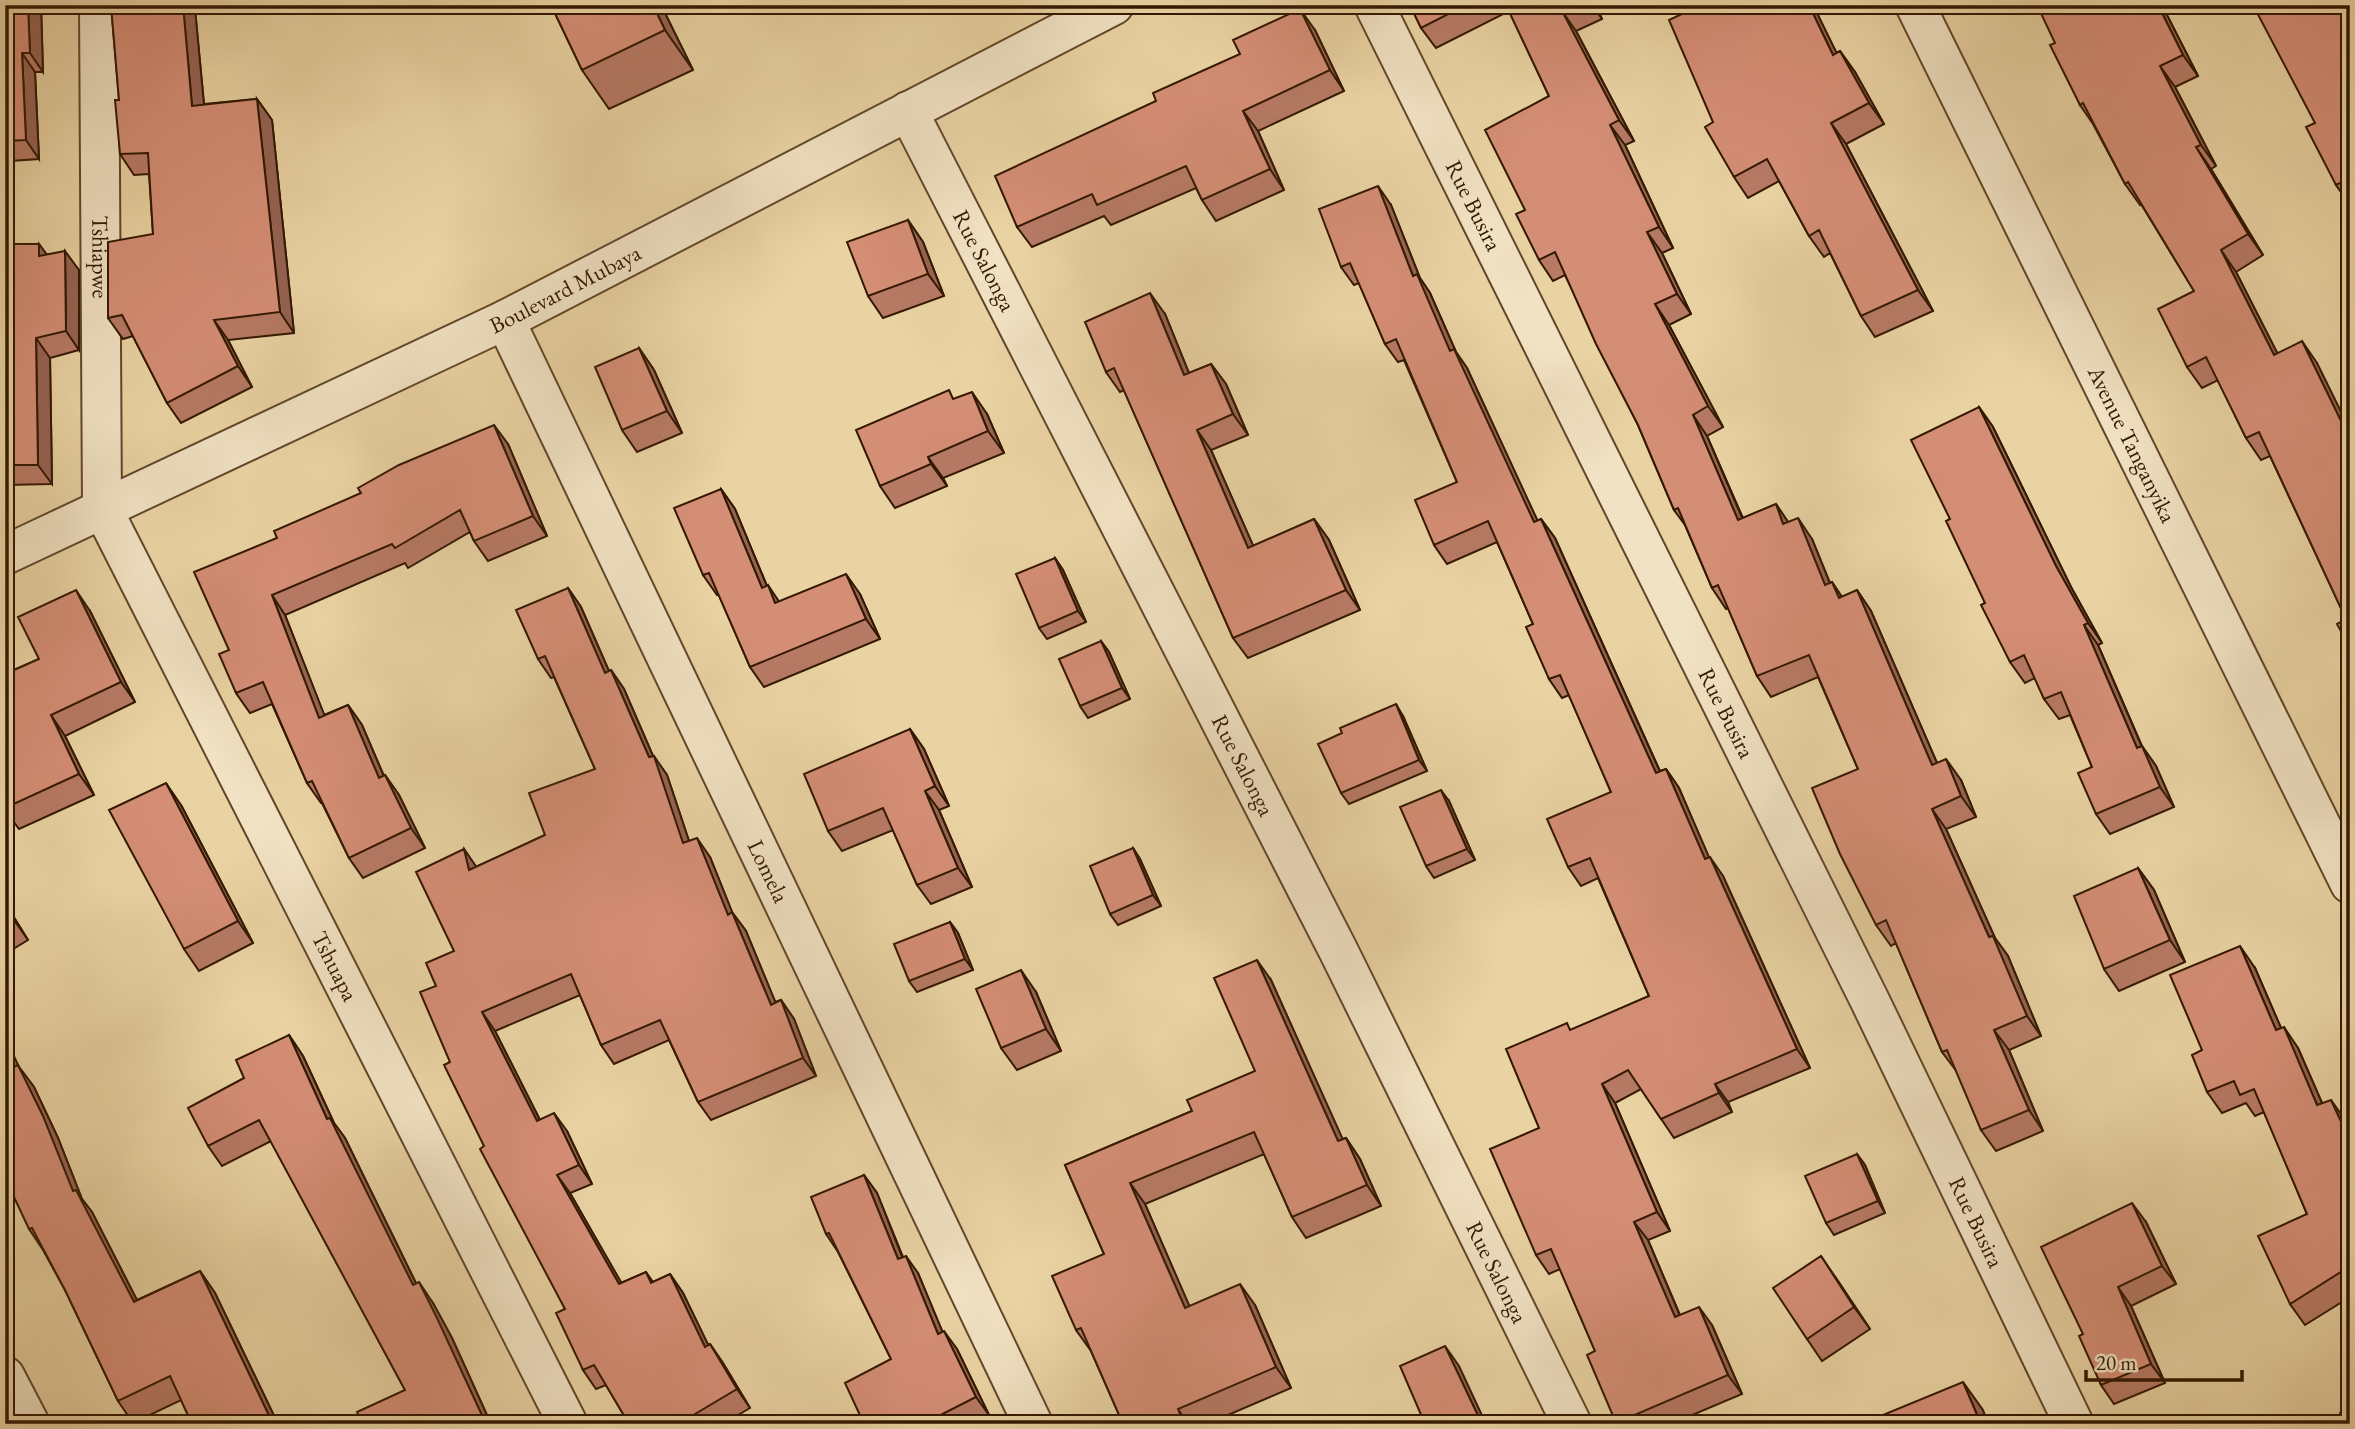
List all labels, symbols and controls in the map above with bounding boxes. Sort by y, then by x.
street label: Rue Busira [1439,155,1509,257]
street label: Rue Salonga [946,205,1023,317]
street label: Tshiapwe [85,215,116,299]
street label: Boulevard Mubaya [484,237,647,340]
street label: Avenue Tanganyika [2080,360,2184,528]
street label: Rue Busira [1691,663,1762,764]
street label: Rue Salonga [1205,709,1282,822]
street label: Lomela [741,835,797,908]
street label: Tshuapa [305,926,366,1007]
street label: Rue Busira [1942,1171,2012,1273]
street label: Rue Salonga [1459,1216,1535,1329]
scale bar [2086,1338,2241,1382]
text: 20 m [2096,1349,2137,1376]

